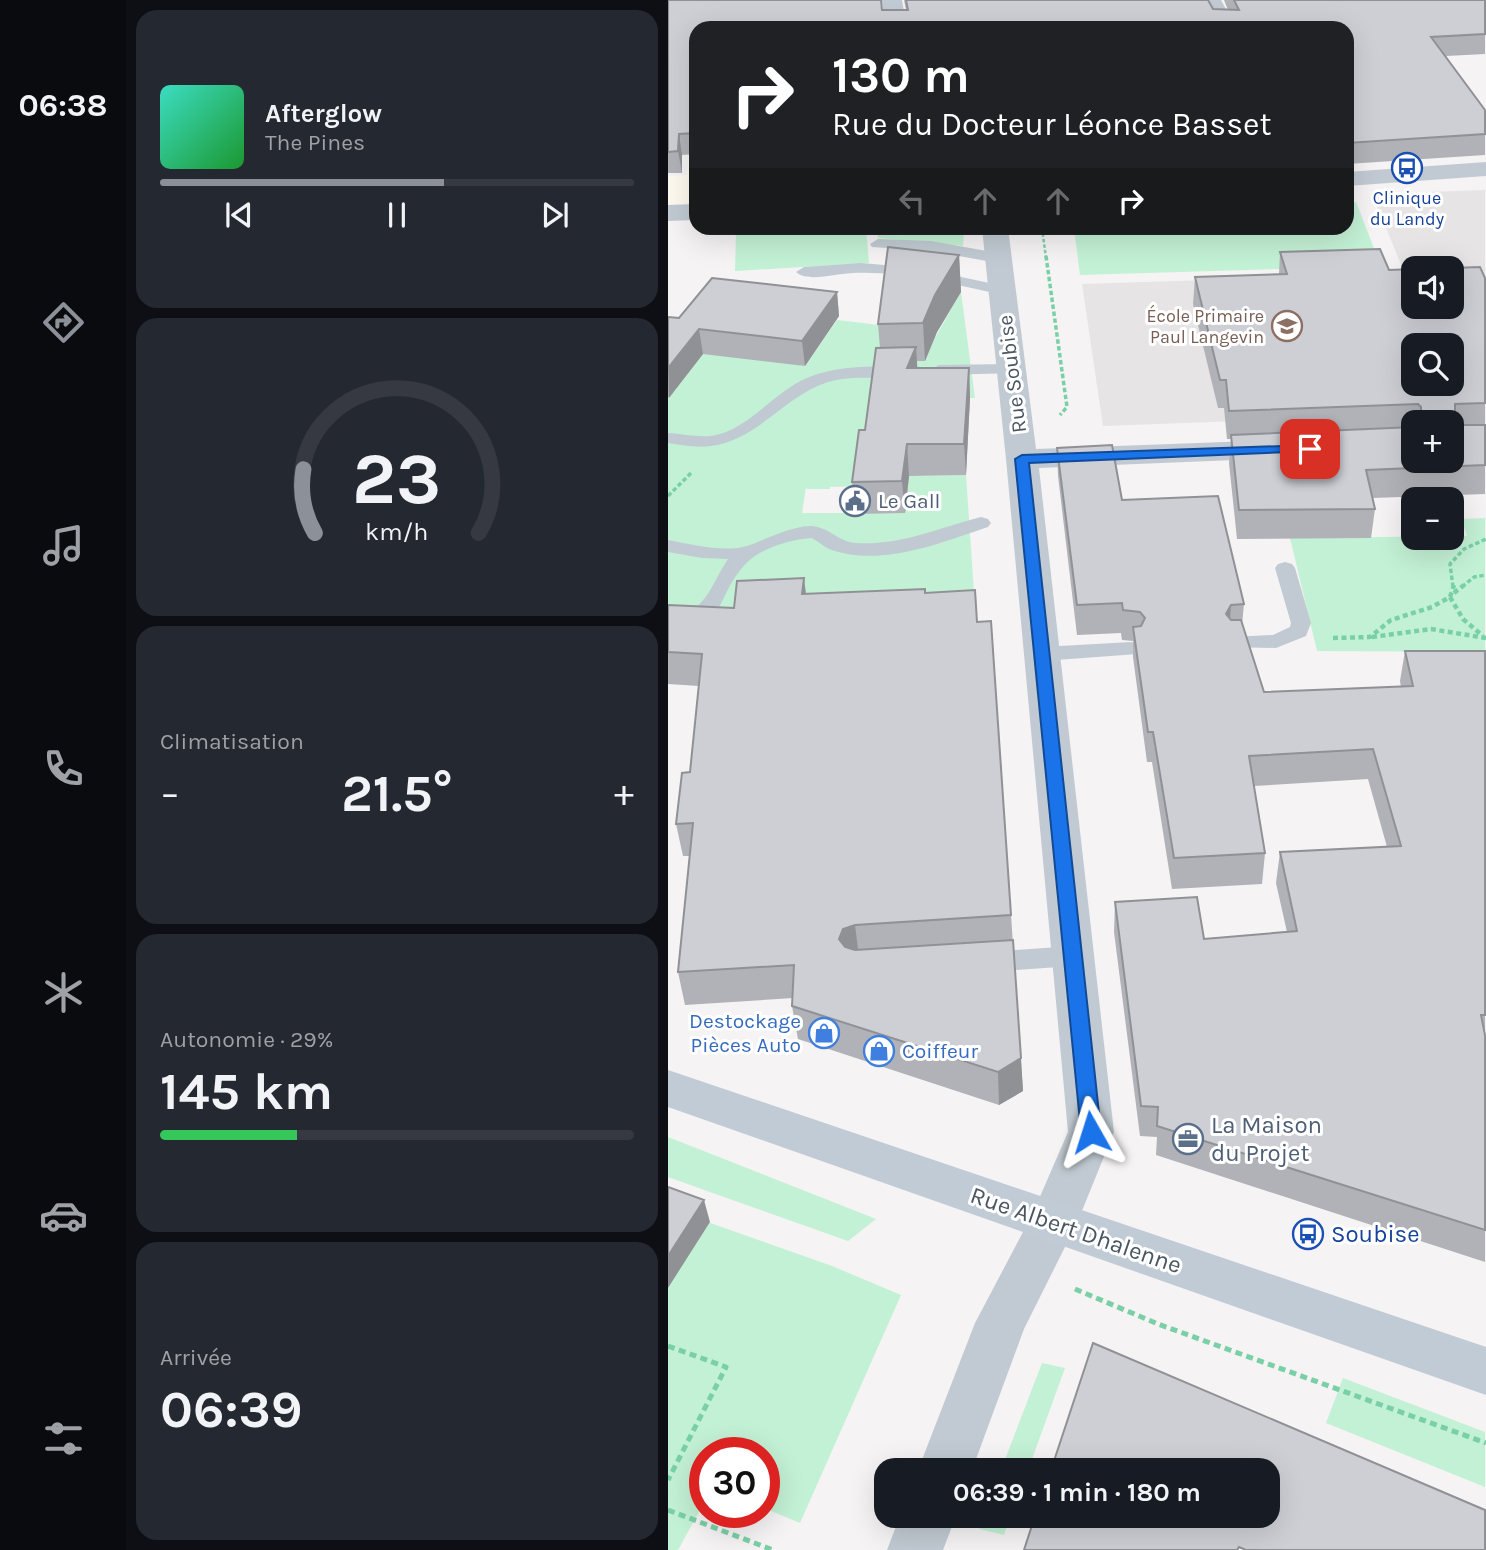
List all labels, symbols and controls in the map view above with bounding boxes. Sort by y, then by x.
text: 130 m [832,47,970,104]
icon: right [717,49,808,140]
text: 06:38 [19,87,107,124]
text: Afterglow [265,98,382,129]
text: Rue du Docteur Léonce Basset [832,106,1271,143]
text: The Pines [265,129,365,156]
bus stop icon: Clinique du Landy [1390,151,1424,185]
icon: left [893,182,931,220]
icon: ahead [966,182,1004,220]
icon: ahead [1039,182,1077,220]
icon: right [1112,182,1150,220]
place label: Clinique du Landy [1370,187,1445,230]
icon: previous [220,196,258,234]
icon: pause [378,196,416,234]
icon: next [536,196,574,234]
map controls [1401,256,1464,550]
button: sound [1401,256,1464,319]
icon: directions [39,298,88,347]
place label: École Primaire Paul Langevin [1147,304,1264,348]
school or university icon: École Primaire Paul Langevin [1270,309,1304,343]
street label: Rue Soubise [993,314,1031,434]
button: search [1401,333,1464,396]
button: + [1401,410,1464,473]
pin [1280,419,1340,479]
icon: arrive [1291,430,1329,468]
text: 23 [352,436,442,521]
public building icon: Le Gall [838,484,872,518]
button: − [1401,487,1464,550]
place label: Le Gall [878,489,940,513]
text: km/h [365,517,429,546]
icon: music [39,521,88,570]
text: Climatisation [160,728,304,755]
icon: phone [39,744,88,793]
text: 21.5° [341,763,453,824]
text: − [160,771,180,816]
text: + [614,771,634,816]
icon: climate [39,968,88,1017]
place label: Destockage Pièces Auto [689,1009,801,1057]
shop icon: Destockage Pièces Auto [807,1016,841,1050]
text: Autonomie · 29% [160,1026,333,1053]
shop icon: Coiffeur [862,1034,896,1068]
place label: Coiffeur [902,1039,978,1063]
text: 145 km [160,1061,333,1122]
position arrow [1054,1095,1128,1169]
place label: La Maison du Projet [1211,1111,1322,1167]
office icon: La Maison du Projet [1171,1122,1205,1156]
street label: Rue Albert Dhalenne [967,1181,1185,1279]
icon: car [39,1191,88,1240]
bus stop icon: Soubise [1291,1217,1325,1251]
place label: Soubise [1331,1220,1419,1248]
text: Arrivée [160,1344,232,1371]
text: 06:39 [160,1379,303,1440]
icon: filters [39,1414,88,1463]
speed limit sign: 30 [689,1437,780,1528]
text: 06:39 · 1 min · 180 m [953,1477,1201,1508]

